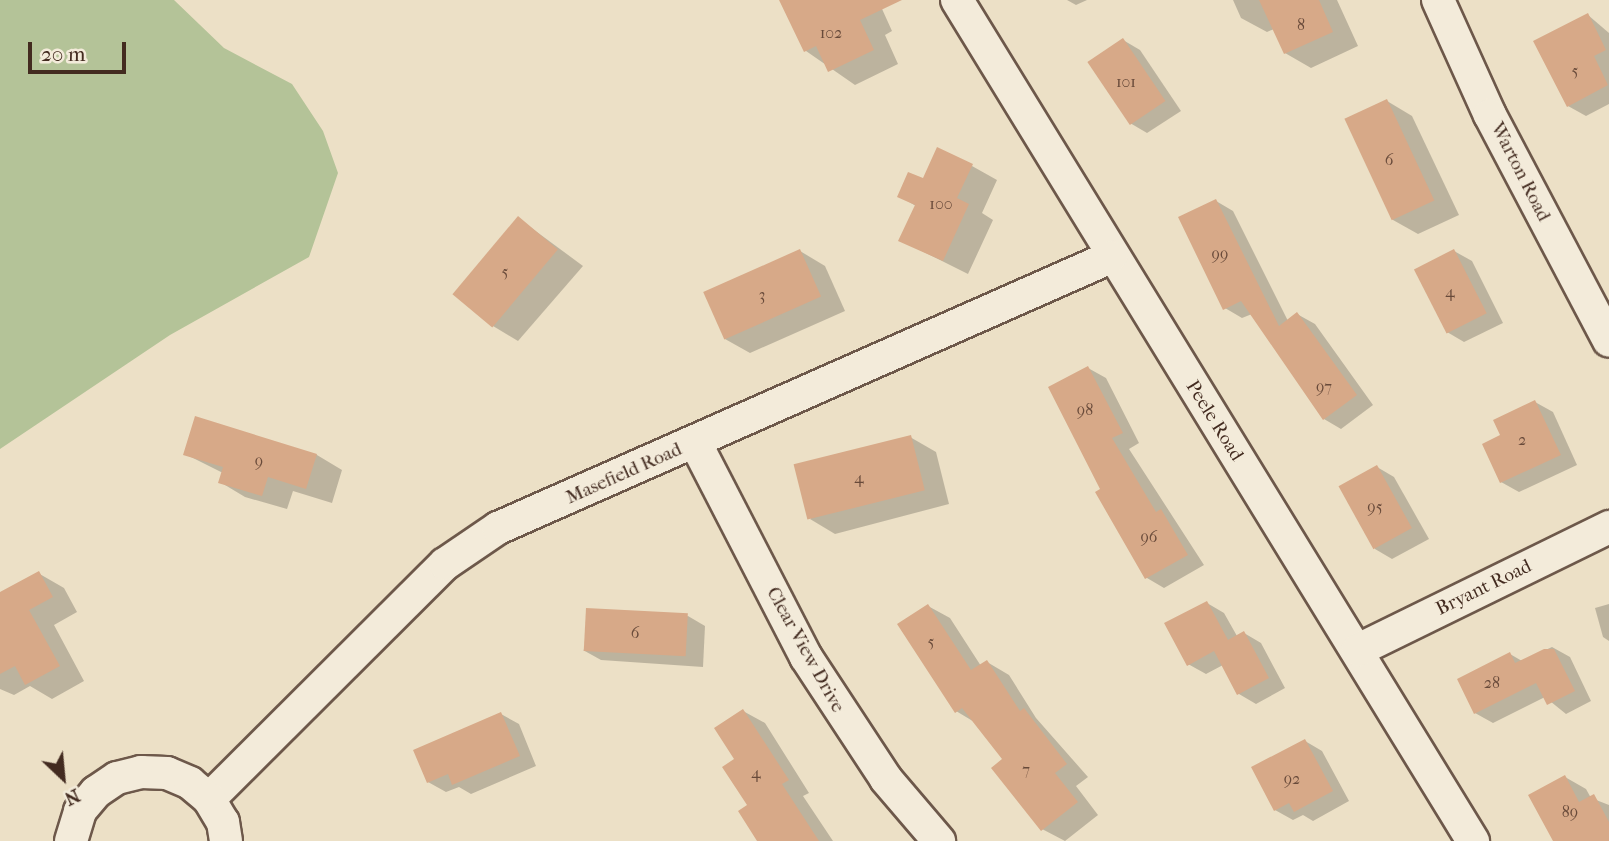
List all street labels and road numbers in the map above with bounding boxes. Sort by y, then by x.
street label: Warton Road [1485,119,1555,225]
street label: Peele Road [1180,377,1248,465]
street label: Masefield Road [563,438,685,510]
street label: Bryant Road [1433,555,1535,621]
street label: Clear View Drive [761,583,849,717]

